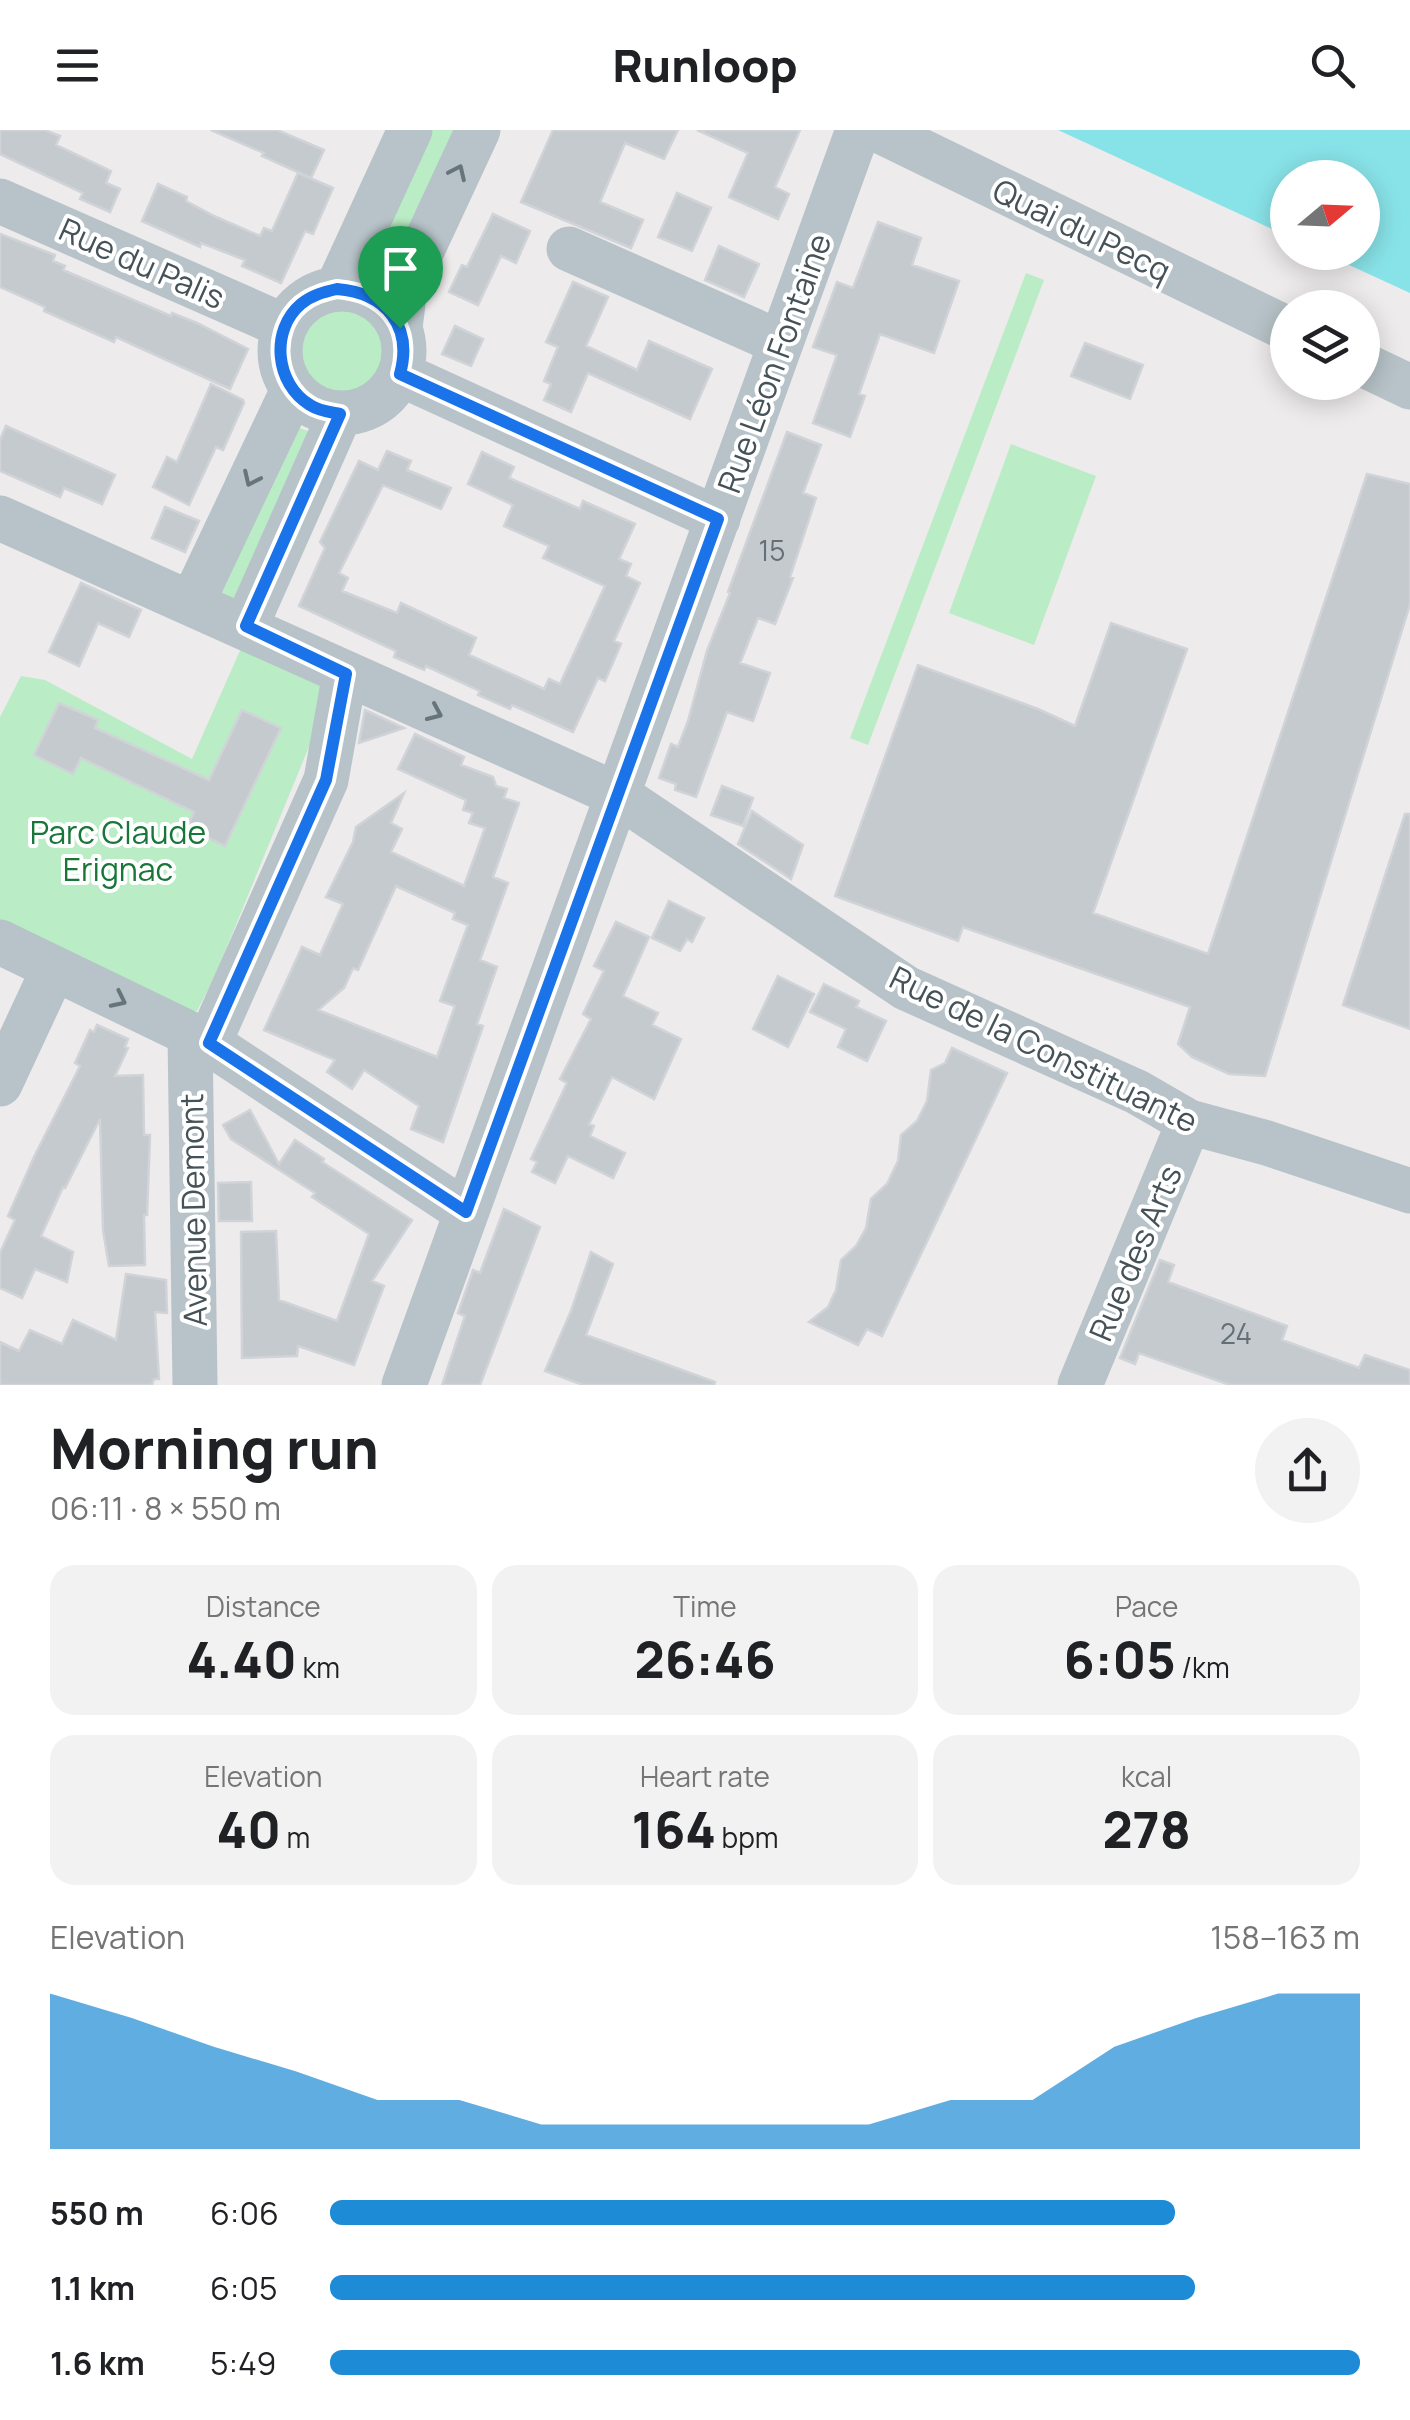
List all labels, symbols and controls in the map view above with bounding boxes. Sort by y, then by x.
text: Runloop [612,34,798,96]
icon: menu [50,38,105,93]
icon: search [1305,38,1360,93]
north arrow [1270,160,1380,270]
map controls [1270,160,1380,400]
one-way arrow [446,164,466,182]
street label: Quai du Pecq [986,168,1178,292]
street label: Rue du Palis [52,207,232,319]
pin [358,226,443,329]
street label: Rue Léon Fontaine [707,227,841,499]
icon: arrive [373,241,428,296]
button: layers [1270,290,1380,400]
one-way arrow [244,468,264,486]
house number: 15 [758,531,786,569]
one-way arrow [424,701,442,721]
park label: Parc Claude Erignac [30,810,206,891]
street label: Rue de la Constituante [883,955,1205,1143]
one-way arrow [109,988,127,1007]
street label: Avenue Demont [169,1093,217,1327]
street label: Rue des Arts [1078,1159,1192,1347]
house number: 24 [1220,1314,1252,1352]
text: Morning run [50,1410,379,1486]
button: share [1255,1418,1360,1523]
text: 06:11 · 8 × 550 m [50,1486,281,1530]
text: Distance [206,1587,321,1625]
text: Time [673,1587,737,1625]
text: Pace [1115,1587,1178,1625]
text: 4.40 [187,1625,297,1693]
text: 26:46 [634,1625,776,1693]
text: 6:05 [1064,1625,1176,1693]
text: km [297,1648,340,1686]
text: /km [1176,1648,1230,1686]
text: Elevation [204,1757,322,1795]
text: Heart rate [640,1757,770,1795]
text: kcal [1121,1757,1172,1795]
text: 40 [216,1795,281,1863]
text: 164 [631,1795,716,1863]
text: 278 [1102,1795,1191,1863]
text: m [281,1818,310,1856]
text: bpm [716,1818,779,1856]
text: Elevation [50,1915,185,1959]
text: 158–163 m [1210,1915,1360,1959]
text: 550 m [50,2191,144,2235]
text: 6:06 [210,2191,279,2235]
text: 1.1 km [50,2266,135,2310]
text: 6:05 [210,2266,277,2310]
text: 1.6 km [50,2341,145,2385]
text: 5:49 [210,2341,276,2385]

